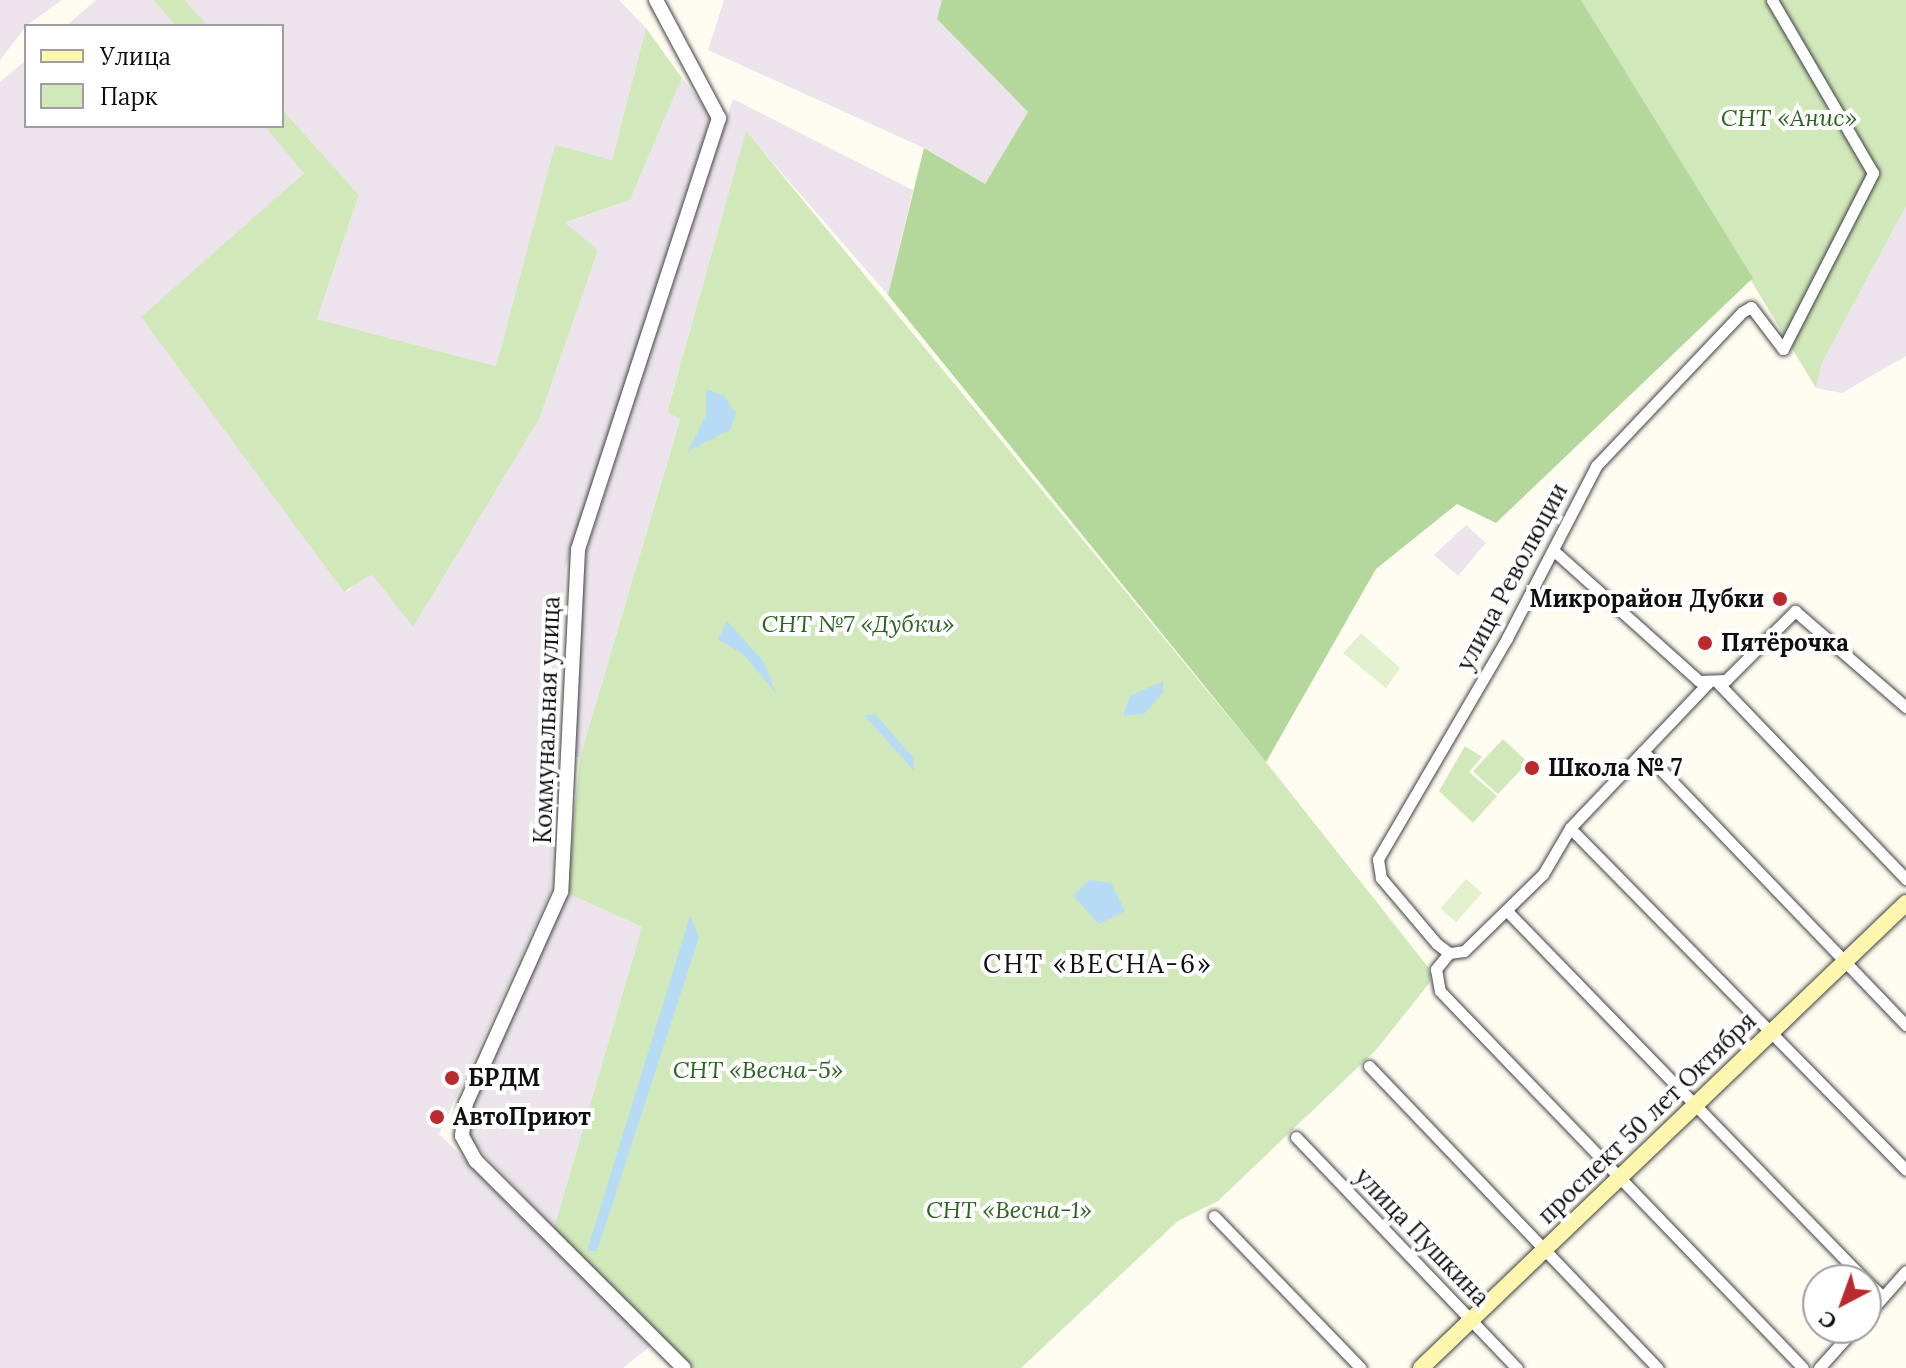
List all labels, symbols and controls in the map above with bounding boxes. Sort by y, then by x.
legend [24,24,284,128]
text: Улица [100,41,171,72]
text: Парк [100,81,158,112]
park label: СНТ «Анис» [1721,104,1857,132]
street label: улица Революции [1450,478,1574,676]
place label: Микрорайон Дубки [1529,585,1764,613]
marker: Микрорайон Дубки [1771,590,1789,608]
street label: Коммунальная улица [528,596,566,844]
park label: СНТ №7 «Дубки» [762,610,954,638]
place label: Пятёрочка [1721,629,1849,657]
marker: Пятёрочка [1696,634,1714,652]
place label: Школа № 7 [1548,754,1682,782]
marker: Школа № 7 [1523,759,1541,777]
district label: СНТ «ВЕСНА-6» [983,948,1213,980]
street label: проспект 50 лет Октября [1532,1006,1762,1230]
park label: СНТ «Весна-5» [673,1056,843,1084]
place label: БРДМ [468,1064,540,1092]
marker: БРДМ [443,1069,461,1087]
place label: АвтоПриют [453,1103,591,1131]
marker: АвтоПриют [428,1108,446,1126]
street label: улица Пушкина [1349,1162,1495,1312]
park label: СНТ «Весна-1» [926,1196,1092,1224]
north arrow [1802,1264,1882,1344]
text: С [1813,1305,1842,1336]

